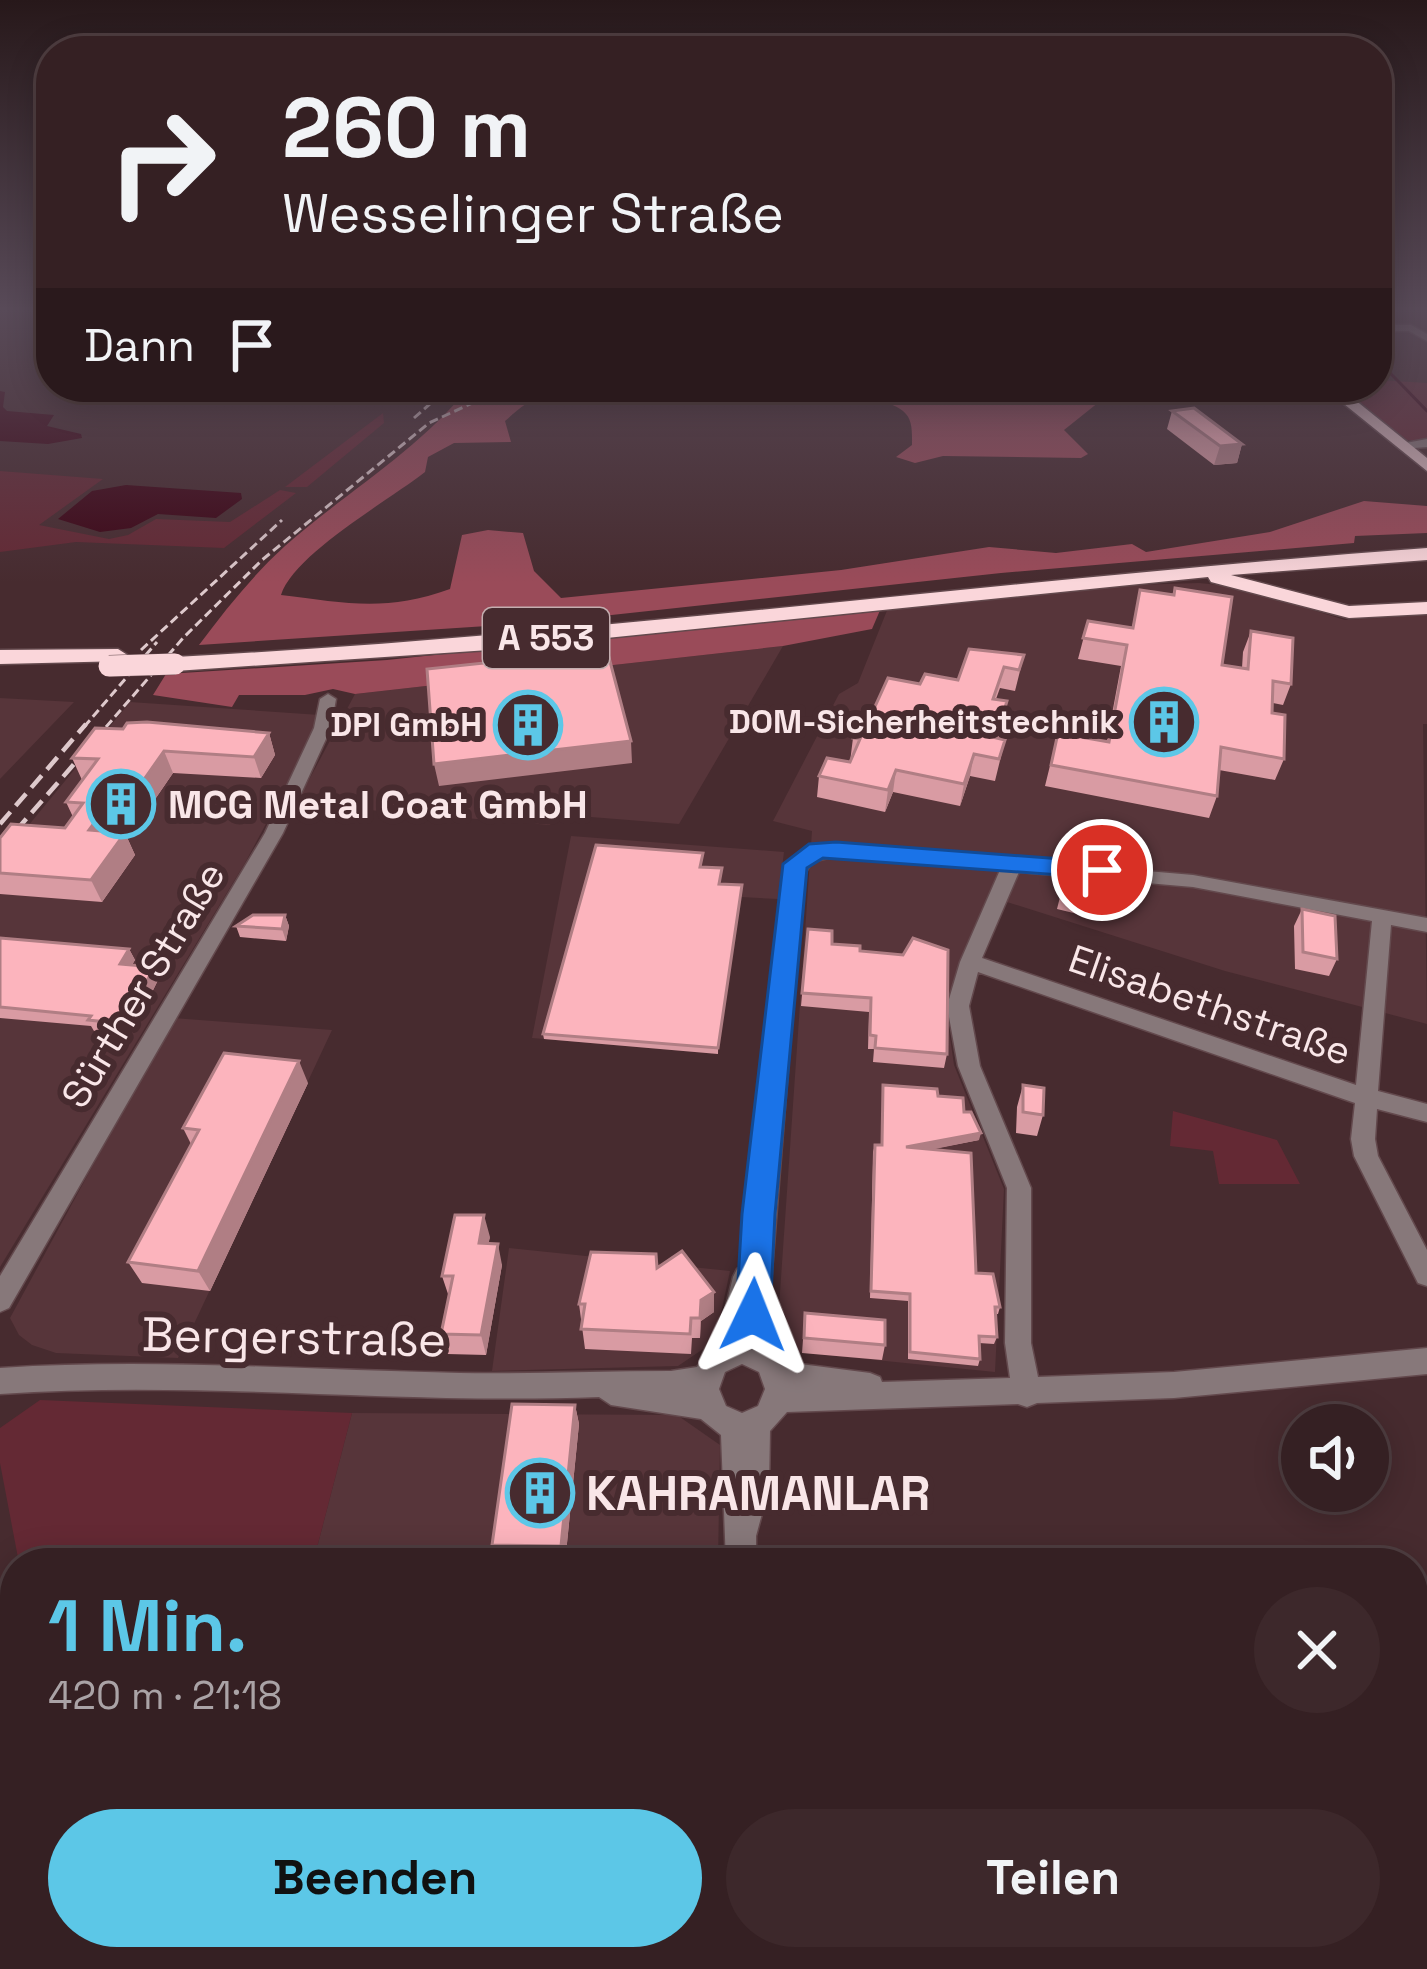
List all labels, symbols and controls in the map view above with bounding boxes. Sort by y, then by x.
text: 260 m [282,74,531,182]
icon: right [84,84,240,240]
text: Wesselinger Straße [282,179,784,248]
icon: arrive [219,312,285,378]
text: Dann [84,317,195,374]
road number: A 553 [483,608,609,668]
building icon: DOM-Sicherheitstechnik [1129,687,1199,757]
building icon: DPI GmbH [493,690,563,760]
place label: DOM-Sicherheitstechnik [729,701,1118,743]
place label: DPI GmbH [330,704,482,746]
building icon: MCG Metal Coat GmbH [86,769,156,839]
place label: MCG Metal Coat GmbH [168,780,588,829]
pin [1051,819,1153,921]
icon: arrive [1069,837,1135,903]
street label: Sürther Straße [50,853,236,1117]
street label: Elisabethstraße [1062,934,1358,1076]
position arrow [690,1252,816,1378]
street label: Bergerstraße [141,1304,447,1370]
map controls [1281,1404,1389,1512]
button: sound [1281,1404,1389,1512]
building icon: KAHRAMANLAR [505,1458,575,1528]
place label: KAHRAMANLAR [586,1463,930,1524]
text: 1 Min. [48,1580,247,1672]
button: close [1254,1587,1380,1713]
text: 420 m · 21:18 [48,1671,282,1720]
button: Beenden [48,1809,702,1947]
button: Teilen [726,1809,1380,1947]

